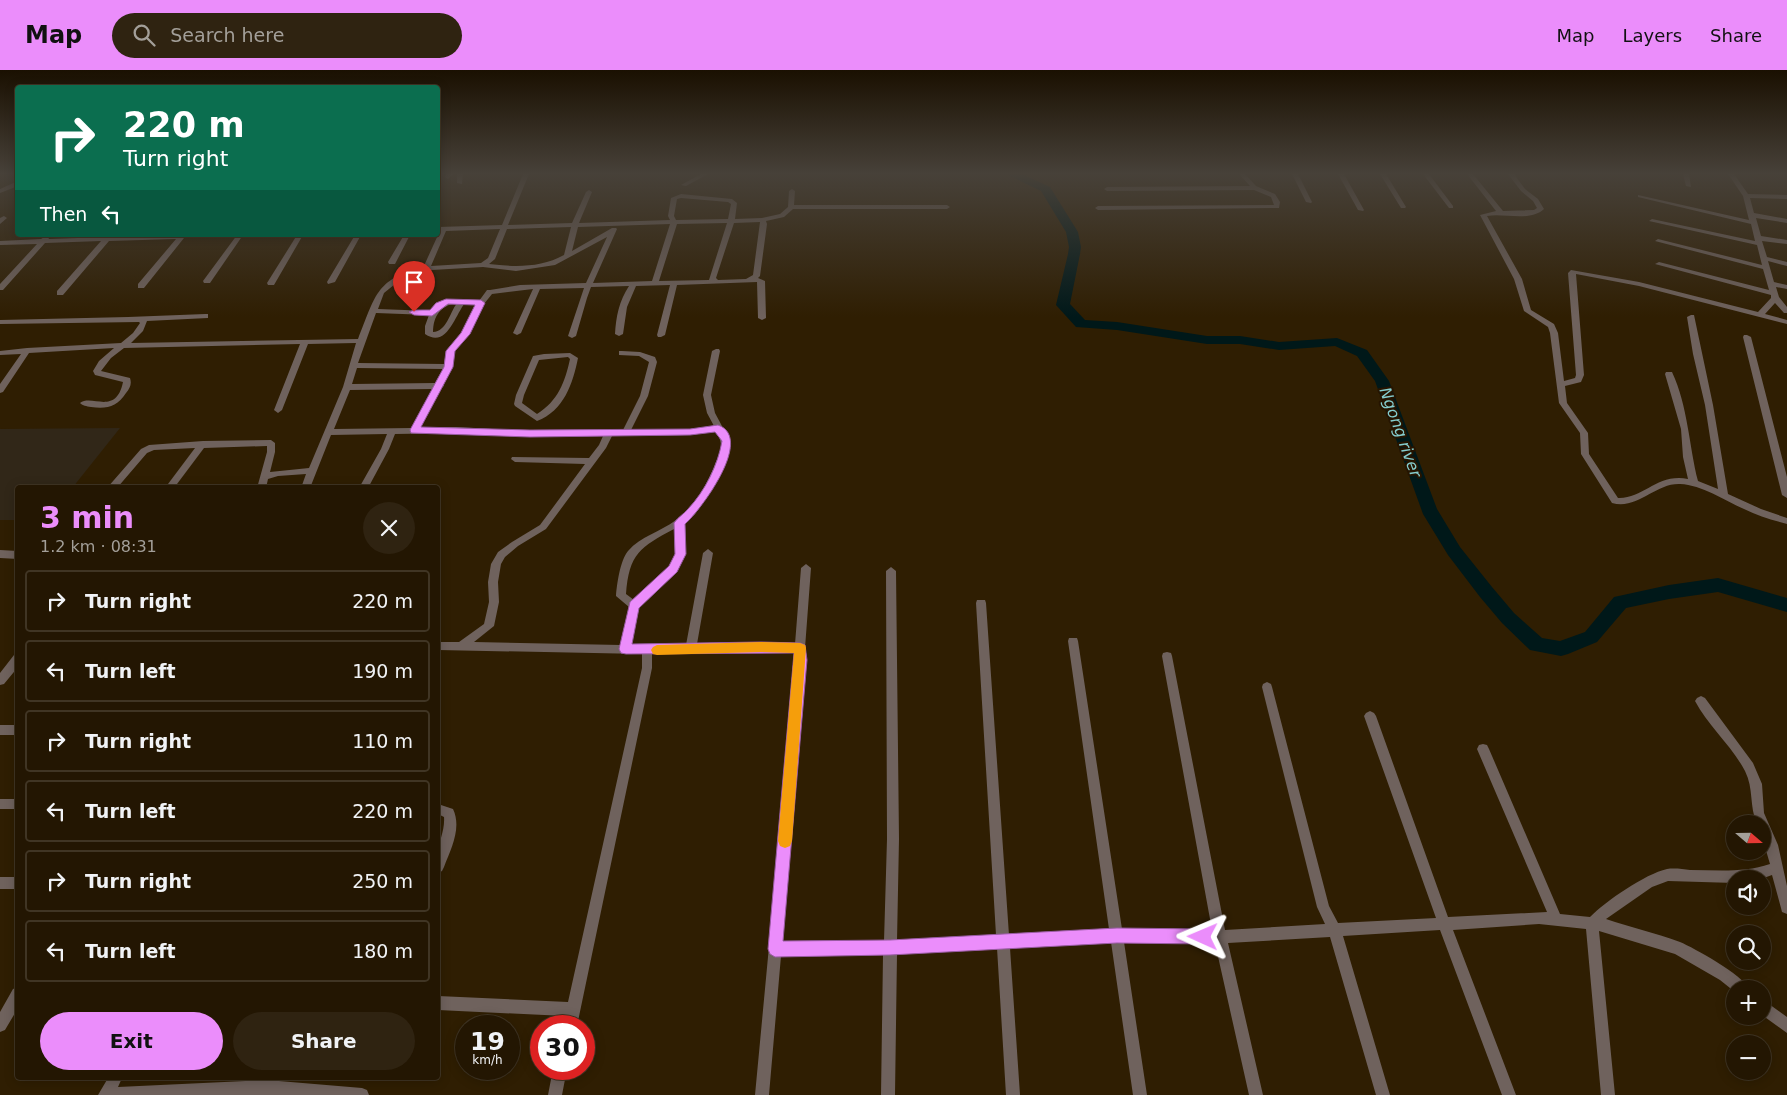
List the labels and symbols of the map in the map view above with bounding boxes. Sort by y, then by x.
pin [393,261,435,312]
water label: Ngong river [1375,385,1426,481]
north arrow [1726,815,1771,860]
position arrow [1176,910,1228,962]
speed limit sign: 30 [530,1015,595,1080]

